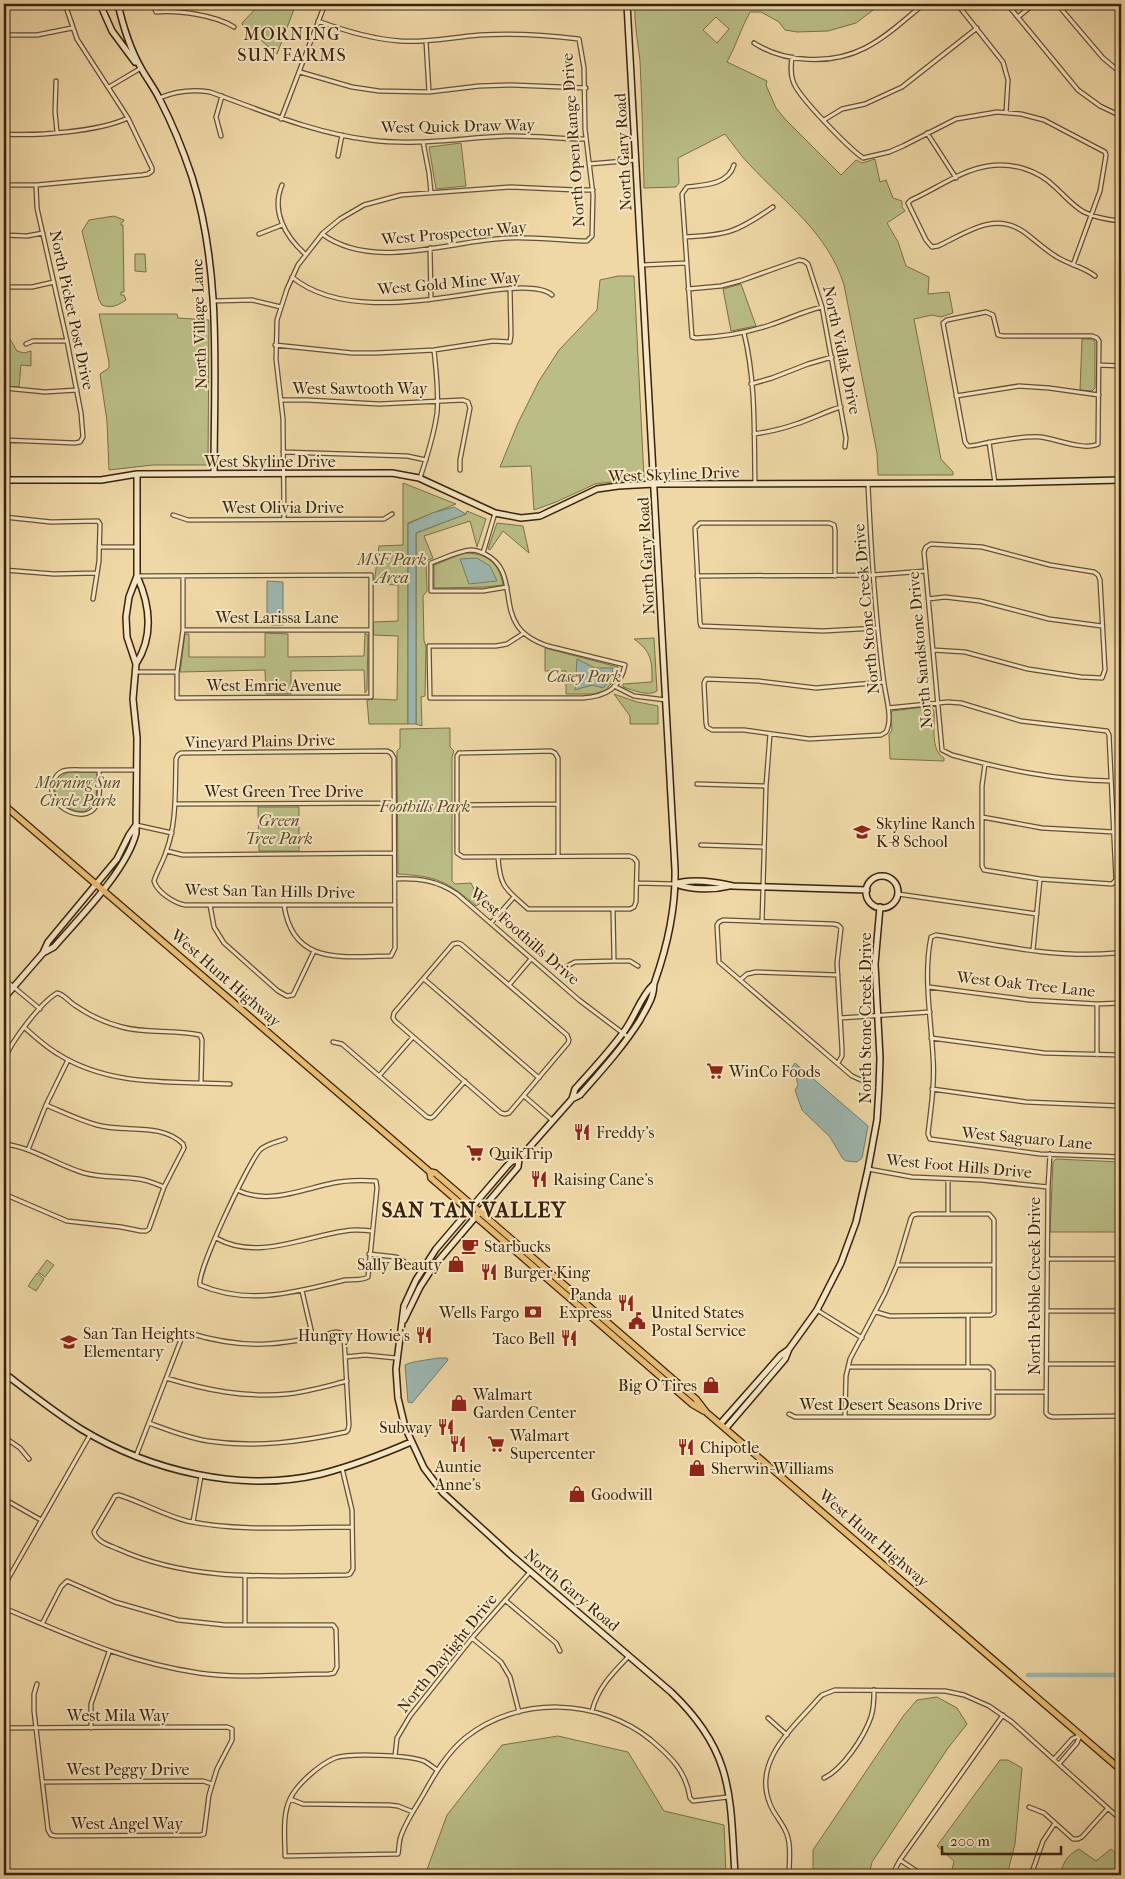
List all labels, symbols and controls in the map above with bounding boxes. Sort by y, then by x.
district label: MORNING SUN FARMS [237,24,347,66]
street label: North Open Range Drive [557,52,589,228]
street label: North Gary Road [610,92,636,211]
street label: West Quick Draw Way [380,115,536,137]
street label: West Prospector Way [380,217,528,249]
street label: North Picket Post Drive [46,228,98,392]
street label: North Village Lane [187,258,211,389]
street label: West Gold Mine Way [376,267,522,299]
street label: North Vidlak Drive [819,284,865,416]
street label: West Sawtooth Way [291,379,428,398]
street label: West Skyline Drive [203,452,336,471]
street label: West Skyline Drive [607,462,740,486]
street label: North Gary Road [633,496,659,615]
street label: West Olivia Drive [221,498,344,517]
street label: North Stone Creek Drive [849,523,883,695]
park label: MSF Park Area [356,550,427,587]
street label: North Sandstone Drive [904,571,936,729]
street label: West Larissa Lane [214,608,339,627]
park label: Casey Park [547,667,621,686]
street label: West Emrie Avenue [205,676,342,695]
street label: Vineyard Plains Drive [184,730,335,752]
park label: Morning Sun Circle Park [34,773,121,810]
street label: West Green Tree Drive [204,782,364,801]
park label: Foothills Park [379,797,470,816]
park label: Green Tree Park [245,811,313,848]
place label: Skyline Ranch K-8 School [876,814,975,851]
school or university icon: Skyline Ranch K-8 School [852,822,872,842]
street label: West San Tan Hills Drive [184,880,355,902]
street label: West Foothills Drive [466,883,584,989]
street label: West Hunt Highway [166,924,285,1031]
street label: North Stone Creek Drive [856,932,875,1104]
street label: West Oak Tree Lane [955,967,1096,1001]
supermarket icon: WinCo Foods [705,1061,725,1081]
place label: WinCo Foods [728,1062,820,1081]
restaurant icon: Freddy's [572,1122,592,1142]
place label: Freddy's [596,1123,655,1142]
street label: West Saguaro Lane [960,1123,1093,1153]
supermarket icon: QuikTrip [465,1143,485,1163]
place label: QuikTrip [489,1144,553,1163]
street label: West Foot Hills Drive [884,1150,1033,1182]
restaurant icon: Raising Cane's [529,1169,549,1189]
place label: Raising Cane's [553,1170,653,1189]
street label: North Pebble Creek Drive [1025,1197,1044,1375]
district label: SAN TAN VALLEY [381,1198,567,1222]
cafe icon: Starbucks [460,1236,480,1256]
place label: Starbucks [484,1237,551,1256]
shop icon: Sally Beauty [446,1254,466,1274]
place label: Sally Beauty [357,1255,442,1274]
restaurant icon: Burger King [479,1262,499,1282]
place label: Burger King [503,1263,591,1282]
place label: Panda Express [559,1285,613,1322]
restaurant icon: Panda Express [616,1293,636,1313]
bank icon: Wells Fargo [523,1302,543,1322]
place label: Wells Fargo [438,1303,519,1322]
place label: United States Postal Service [651,1303,746,1340]
public building icon: United States Postal Service [627,1311,647,1331]
place label: San Tan Heights Elementary [83,1324,195,1361]
restaurant icon: Hungry Howie's [414,1325,434,1345]
place label: Hungry Howie's [298,1326,410,1345]
restaurant icon: Taco Bell [559,1328,579,1348]
place label: Taco Bell [492,1329,556,1348]
school or university icon: San Tan Heights Elementary [59,1332,79,1352]
shop icon: Big O Tires [701,1375,721,1395]
place label: Big O Tires [618,1376,697,1395]
place label: Walmart Garden Center [472,1385,576,1422]
shop icon: Walmart Garden Center [449,1393,469,1413]
street label: West Desert Seasons Drive [799,1395,982,1414]
restaurant icon: Subway [436,1417,456,1437]
place label: Subway [379,1418,432,1437]
place label: Walmart Supercenter [509,1426,595,1463]
restaurant icon: Auntie Anne's [448,1434,468,1454]
supermarket icon: Walmart Supercenter [486,1434,506,1454]
restaurant icon: Chipotle [676,1437,696,1457]
place label: Chipotle [700,1438,759,1457]
place label: Auntie Anne's [434,1457,481,1494]
shop icon: Sherwin-Williams [687,1458,707,1478]
place label: Sherwin-Williams [711,1459,834,1478]
shop icon: Goodwill [567,1484,587,1504]
street label: West Hunt Highway [814,1484,933,1591]
place label: Goodwill [591,1485,653,1504]
street label: North Gary Road [521,1545,624,1635]
street label: North Daylight Drive [393,1590,501,1716]
street label: West Mila Way [66,1706,170,1725]
street label: West Peggy Drive [65,1760,190,1779]
street label: West Angel Way [70,1814,183,1833]
scale bar [942,1824,1061,1856]
text: 200 m [950,1832,990,1850]

